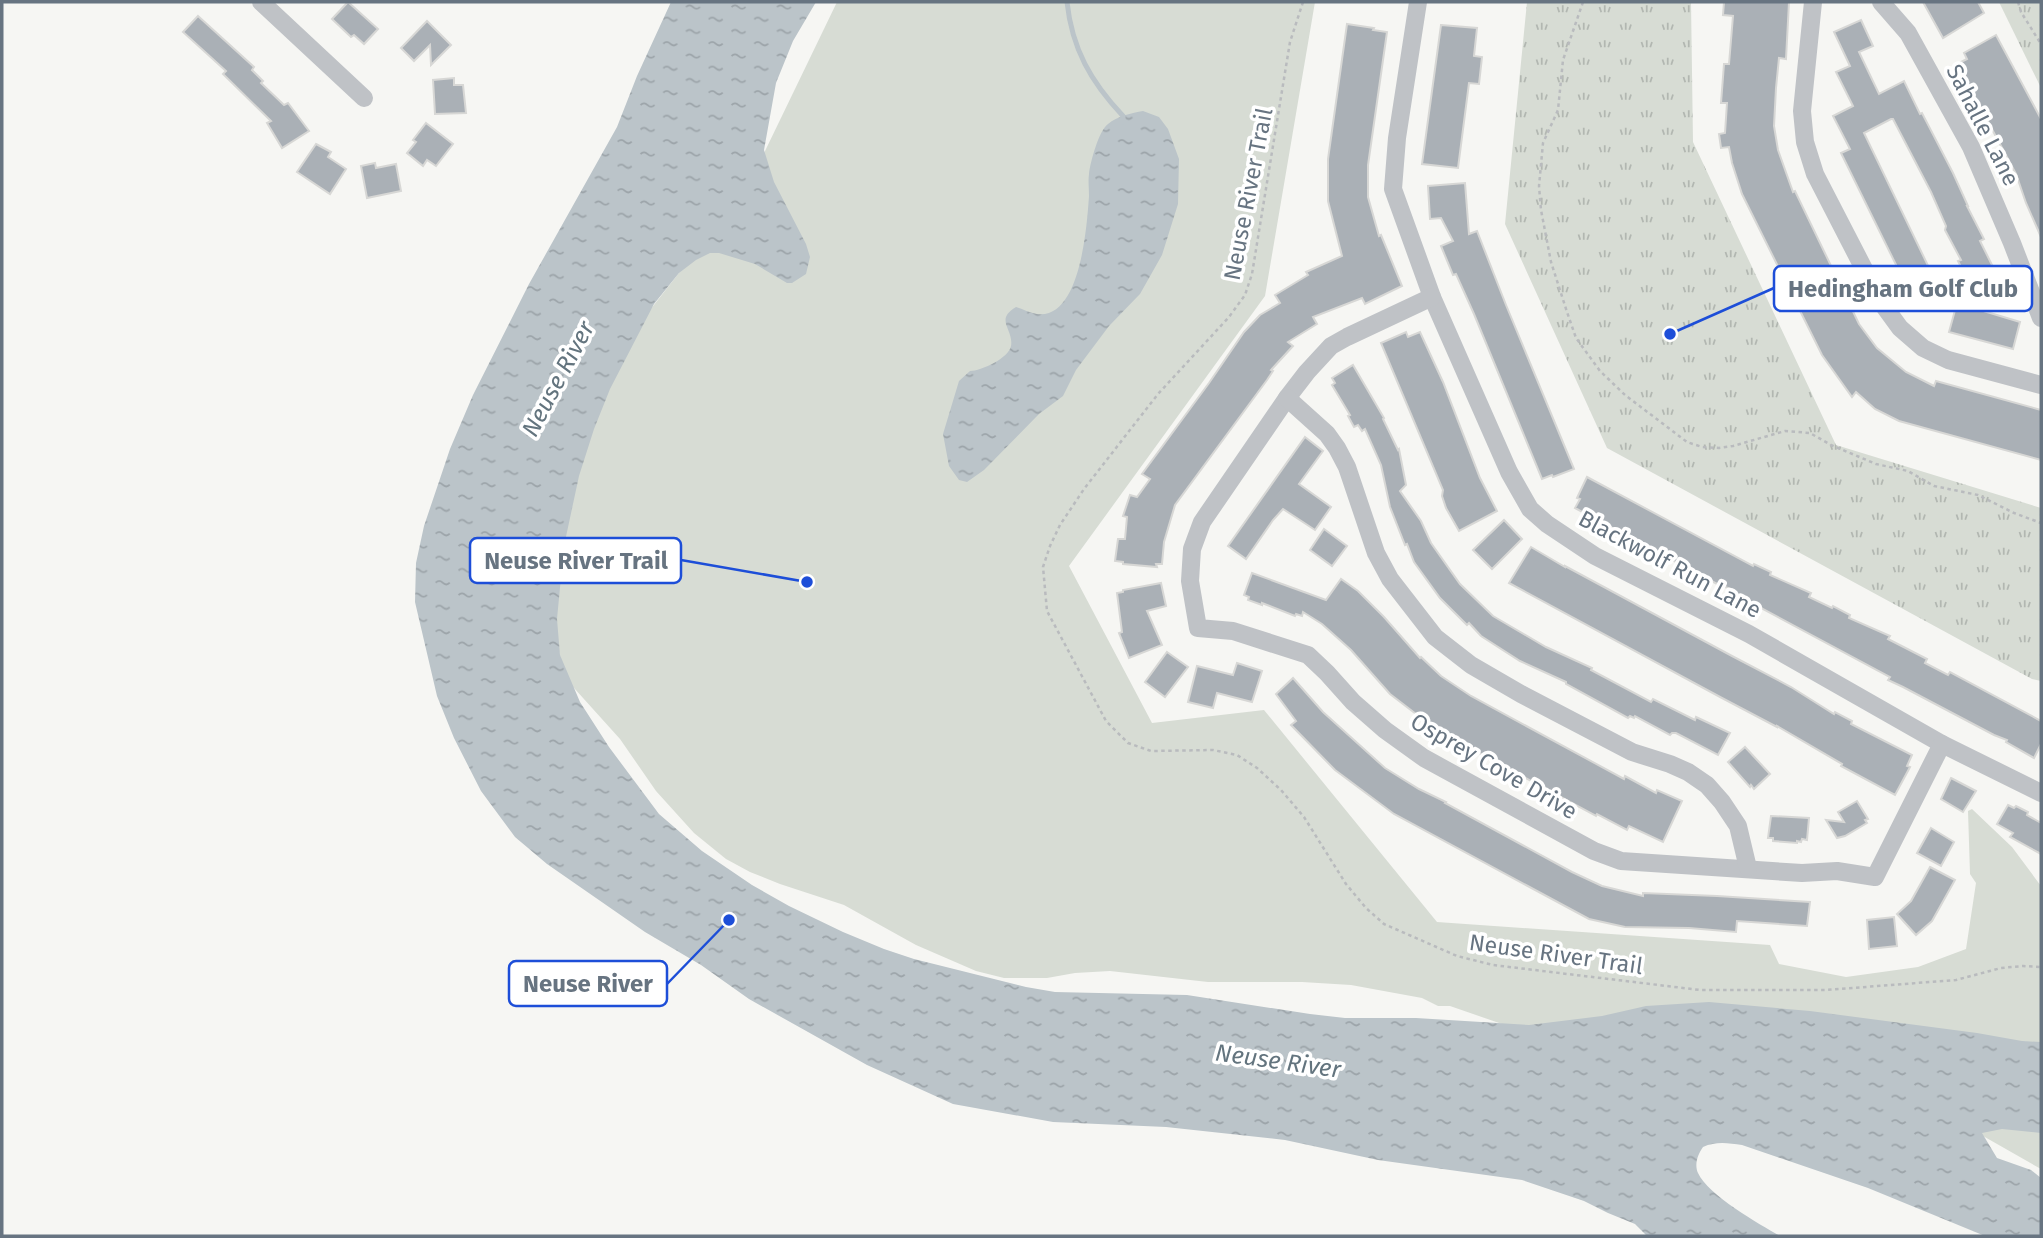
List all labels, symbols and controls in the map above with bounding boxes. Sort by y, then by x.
street label: Sahalle Lane [1940,60,2026,190]
street label: Neuse River Trail [1218,105,1279,283]
callout: Hedingham Golf Club [1774,266,2032,311]
text: Hedingham Golf Club [1788,275,2018,303]
water label: Neuse River [516,316,600,441]
street label: Blackwolf Run Lane [1574,504,1766,624]
callout: Neuse River Trail [470,538,681,583]
text: Neuse River Trail [484,547,669,575]
street label: Osprey Cove Drive [1406,707,1582,825]
street label: Neuse River Trail [1467,928,1645,980]
callout: Neuse River [509,961,667,1006]
text: Neuse River [523,970,653,998]
water label: Neuse River [1213,1038,1343,1084]

